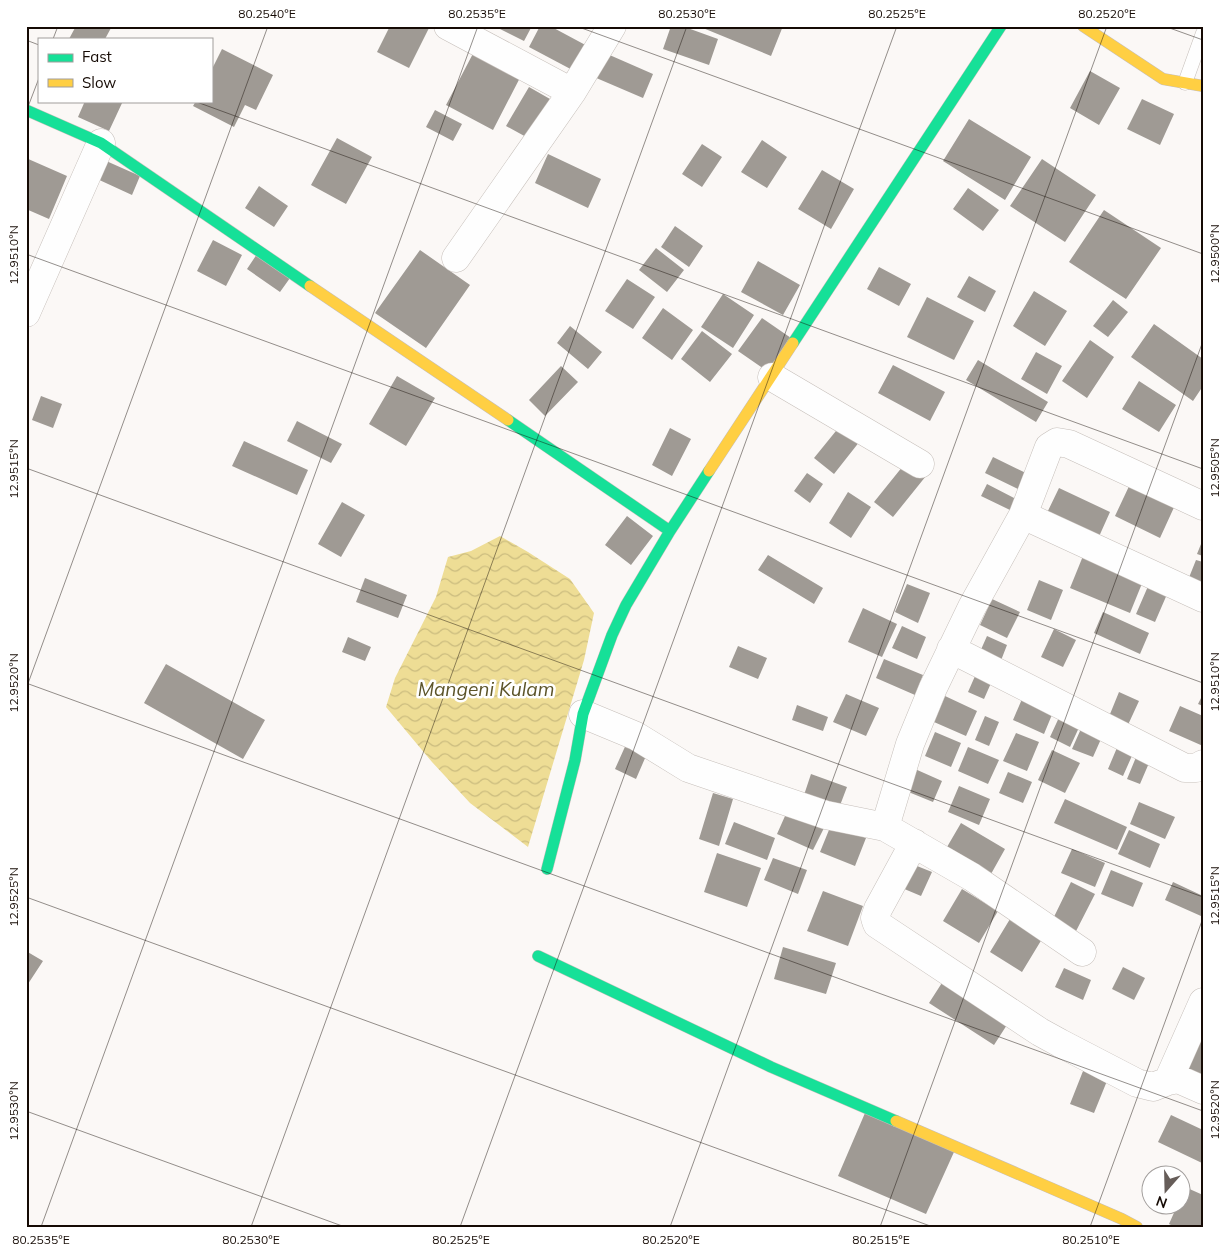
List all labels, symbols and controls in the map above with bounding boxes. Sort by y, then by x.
text: 80.2540°E [238,6,296,21]
text: 80.2535°E [448,6,506,21]
text: 80.2530°E [658,6,716,21]
text: 80.2525°E [868,6,926,21]
text: 80.2520°E [1078,6,1136,21]
legend [38,38,212,102]
text: Fast [82,47,112,66]
text: Slow [82,73,116,92]
text: 12.9500°N [1207,224,1222,284]
text: 12.9510°N [6,225,21,285]
text: 12.9505°N [1207,438,1222,498]
text: 12.9515°N [6,439,21,499]
text: 12.9510°N [1207,652,1222,712]
text: 12.9520°N [6,653,21,713]
water label: Mangeni Kulam [418,677,554,701]
text: 12.9515°N [1207,866,1222,926]
text: 12.9525°N [6,867,21,927]
text: 12.9520°N [1207,1080,1222,1140]
text: 12.9530°N [6,1081,21,1141]
north arrow [1142,1166,1192,1216]
text: N [1154,1192,1170,1212]
text: 80.2535°E [12,1232,70,1247]
text: 80.2530°E [222,1232,280,1247]
text: 80.2525°E [432,1232,490,1247]
text: 80.2520°E [642,1232,700,1247]
text: 80.2515°E [852,1232,910,1247]
text: 80.2510°E [1062,1232,1120,1247]

